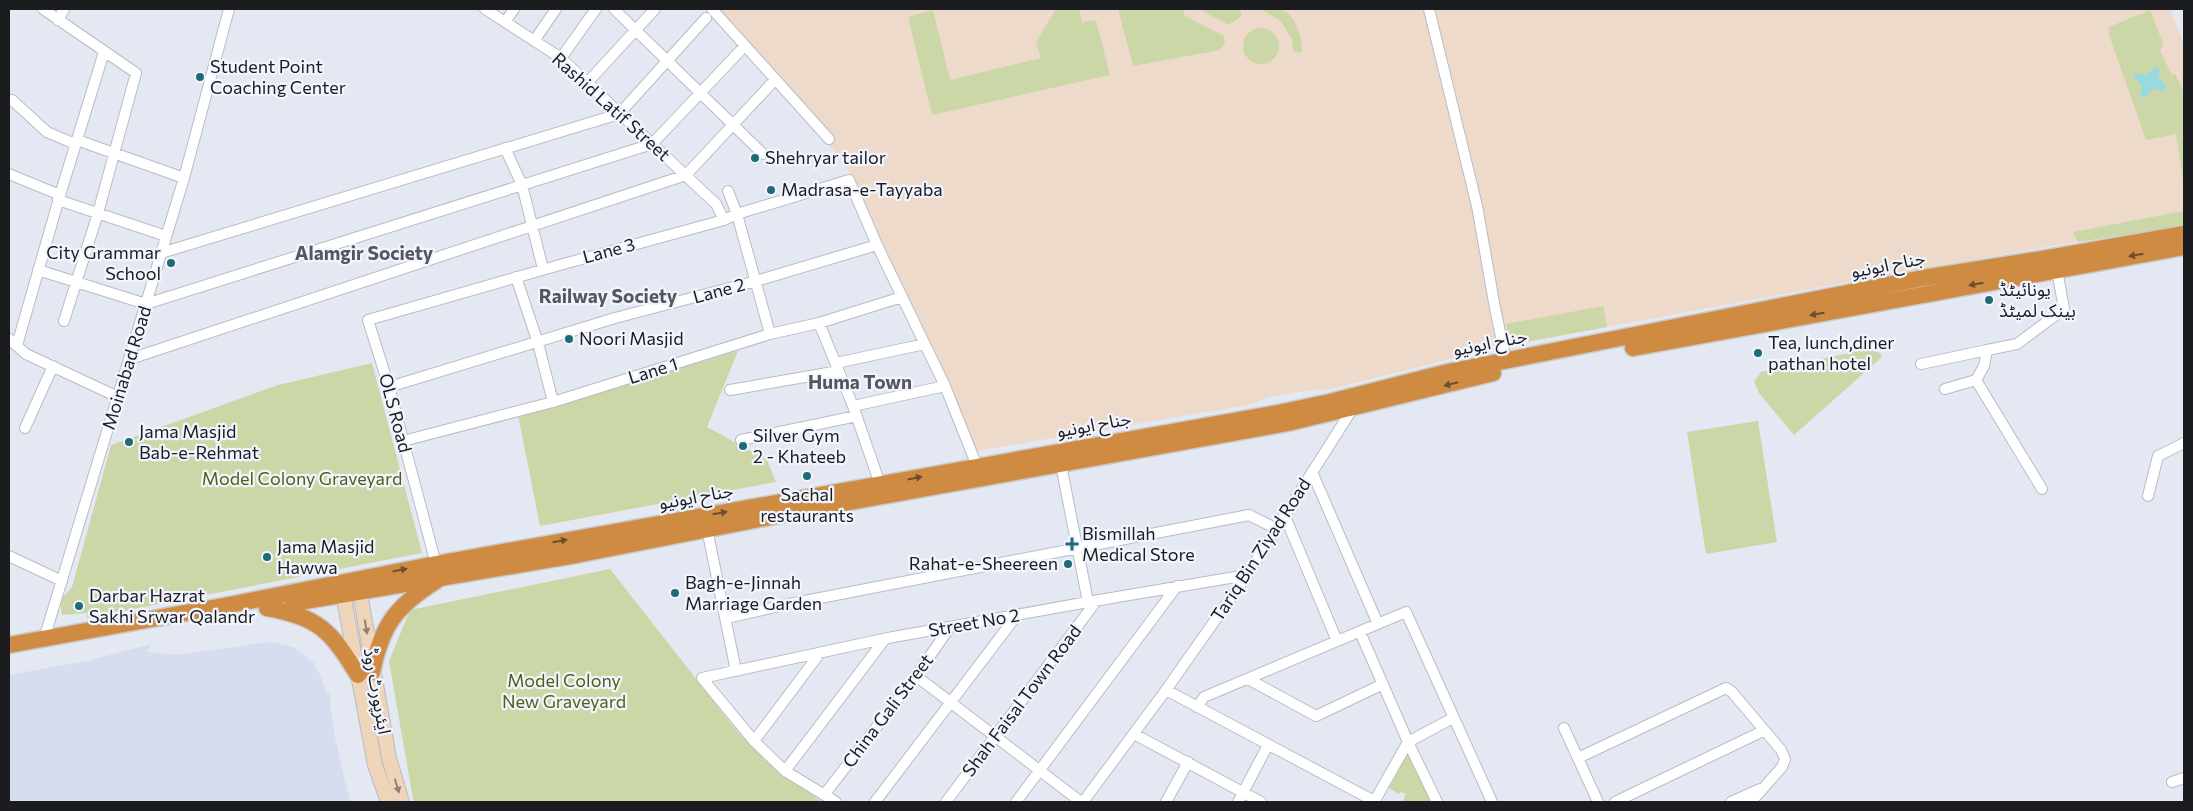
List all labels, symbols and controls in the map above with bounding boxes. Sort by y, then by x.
street label: Rashid Latif Street [548,47,675,165]
place label: Student Point Coaching Center [210,55,346,98]
marker: Student Point Coaching Center [194,71,206,83]
place label: Shehryar tailor [765,146,886,168]
marker: Shehryar tailor [749,152,761,164]
place label: Madrasa-e-Tayyaba [781,178,943,200]
marker: Madrasa-e-Tayyaba [765,184,777,196]
street label: Lane 3 [580,233,637,268]
place label: City Grammar School [46,241,161,284]
district label: Alamgir Society [295,241,434,264]
street label: جناح ایونیو [1849,246,1927,285]
one-way arrow [2128,252,2144,260]
marker: City Grammar School [165,257,177,269]
street label: Lane 2 [690,273,747,308]
place label: یونائیٹڈ بینک لمیٹڈ [1999,278,2076,321]
one-way arrow [1968,281,1984,289]
district label: Railway Society [539,284,678,307]
marker: یونائیٹڈ بینک لمیٹڈ [1983,294,1995,306]
street label: Moinabad Road [97,303,155,432]
one-way arrow [1808,310,1824,318]
street label: جناح ایونیو [1451,324,1529,363]
place label: Noori Masjid [579,327,684,349]
place label: Tea, lunch,diner pathan hotel [1768,331,1895,374]
marker: Noori Masjid [563,333,575,345]
marker: Tea, lunch,diner pathan hotel [1752,347,1764,359]
street label: Lane 1 [625,352,680,388]
district label: Huma Town [808,370,912,393]
street label: OLS Road [375,371,417,455]
one-way arrow [1443,380,1458,388]
street label: جناح ایونیو [1055,407,1133,444]
place label: Jama Masjid Bab-e-Rehmat [139,420,259,463]
place label: Silver Gym 2 - Khateeb [753,424,846,467]
marker: Jama Masjid Bab-e-Rehmat [123,436,135,448]
marker: Silver Gym 2 - Khateeb [737,440,749,452]
park label: Model Colony Graveyard [202,467,402,489]
marker: Sachal restaurants [801,470,813,482]
one-way arrow [907,473,923,481]
street label: Tariq Bin Ziyad Road [1206,474,1315,625]
street label: جناح ایونیو [657,479,735,516]
place label: Sachal restaurants [760,483,854,526]
one-way arrow [713,508,729,516]
place label: Bismillah Medical Store [1082,522,1195,565]
place label: Jama Masjid Hawwa [277,535,375,578]
one-way arrow [553,537,569,545]
marker: Bismillah Medical Store [1066,538,1078,550]
marker: Jama Masjid Hawwa [261,551,273,563]
place label: Rahat-e-Sheereen [909,552,1058,574]
marker: Rahat-e-Sheereen [1062,558,1074,570]
one-way arrow [393,566,409,574]
place label: Bagh-e-Jinnah Marriage Garden [685,571,822,614]
place label: Darbar Hazrat Sakhi Srwar Qalandr [89,584,255,627]
marker: Bagh-e-Jinnah Marriage Garden [669,587,681,599]
marker: Darbar Hazrat Sakhi Srwar Qalandr [73,600,85,612]
street label: Street No 2 [927,603,1021,641]
one-way arrow [362,619,370,634]
street label: Shah Faisal Town Road [957,620,1085,781]
street label: ایئرپورٹ روڈ [358,646,396,736]
street label: China Gali Street [837,649,937,772]
park label: Model Colony New Graveyard [502,669,626,712]
one-way arrow [394,779,402,794]

